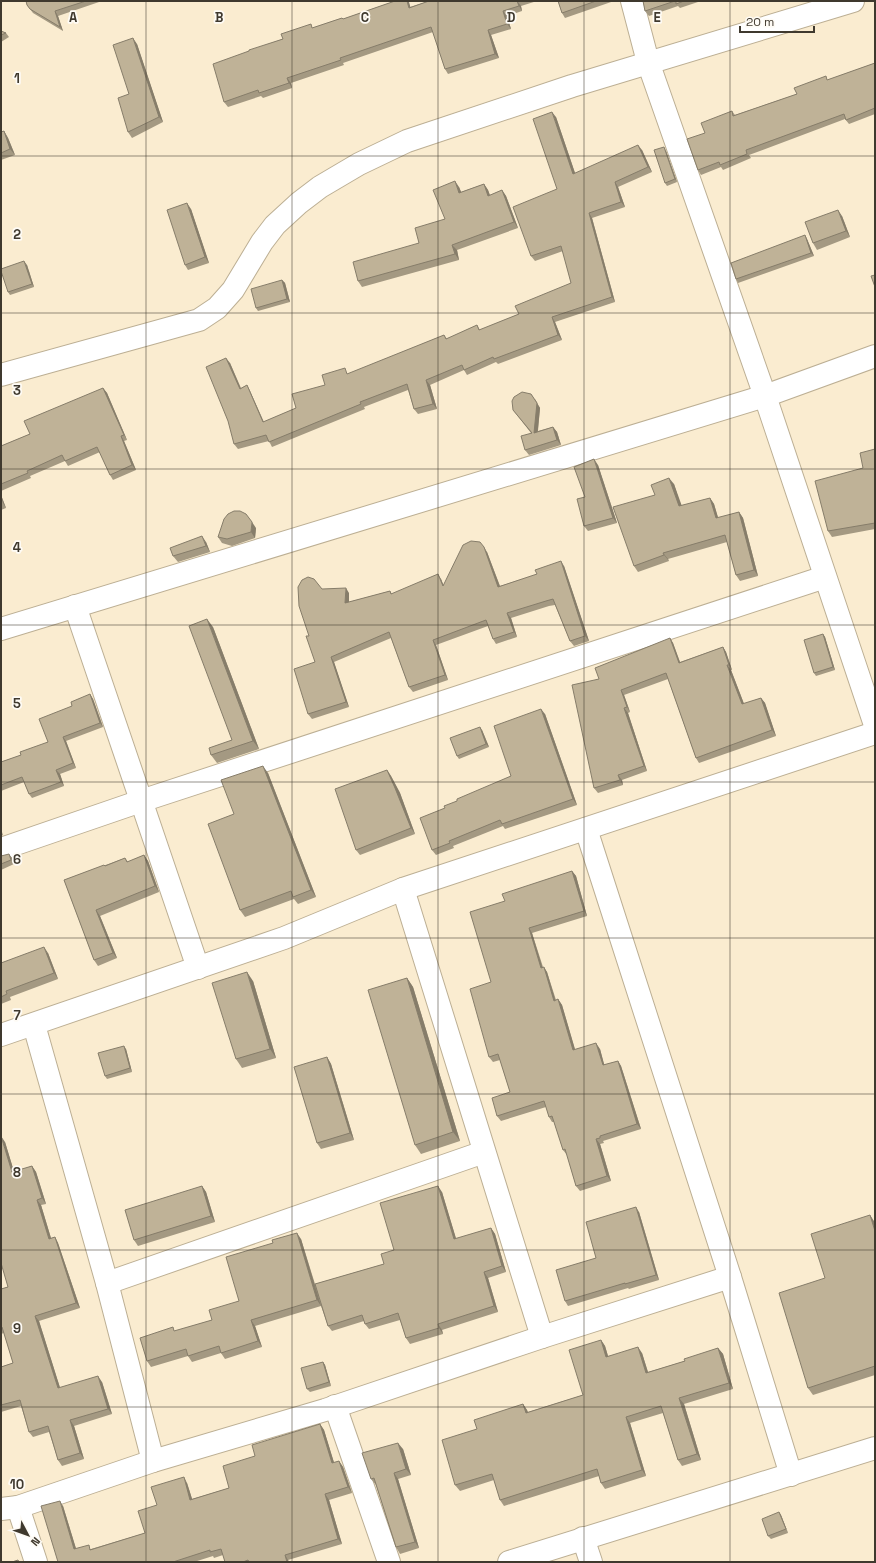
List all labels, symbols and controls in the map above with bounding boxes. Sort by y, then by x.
scale bar [740,8,814,34]
text: A [69,9,78,26]
text: B [215,9,224,26]
text: C [361,9,369,26]
text: D [507,9,516,26]
text: E [653,9,661,26]
text: 20 m [746,14,774,30]
text: 1 [14,70,20,87]
text: 2 [13,226,21,243]
text: 3 [13,382,21,399]
text: 4 [13,539,21,556]
text: 5 [13,695,21,712]
text: 6 [13,851,21,868]
text: 7 [13,1007,21,1024]
text: 8 [13,1164,21,1181]
text: 9 [13,1320,21,1337]
text: 10 [10,1476,24,1493]
north arrow [8,1515,48,1555]
text: N [28,1534,43,1549]

